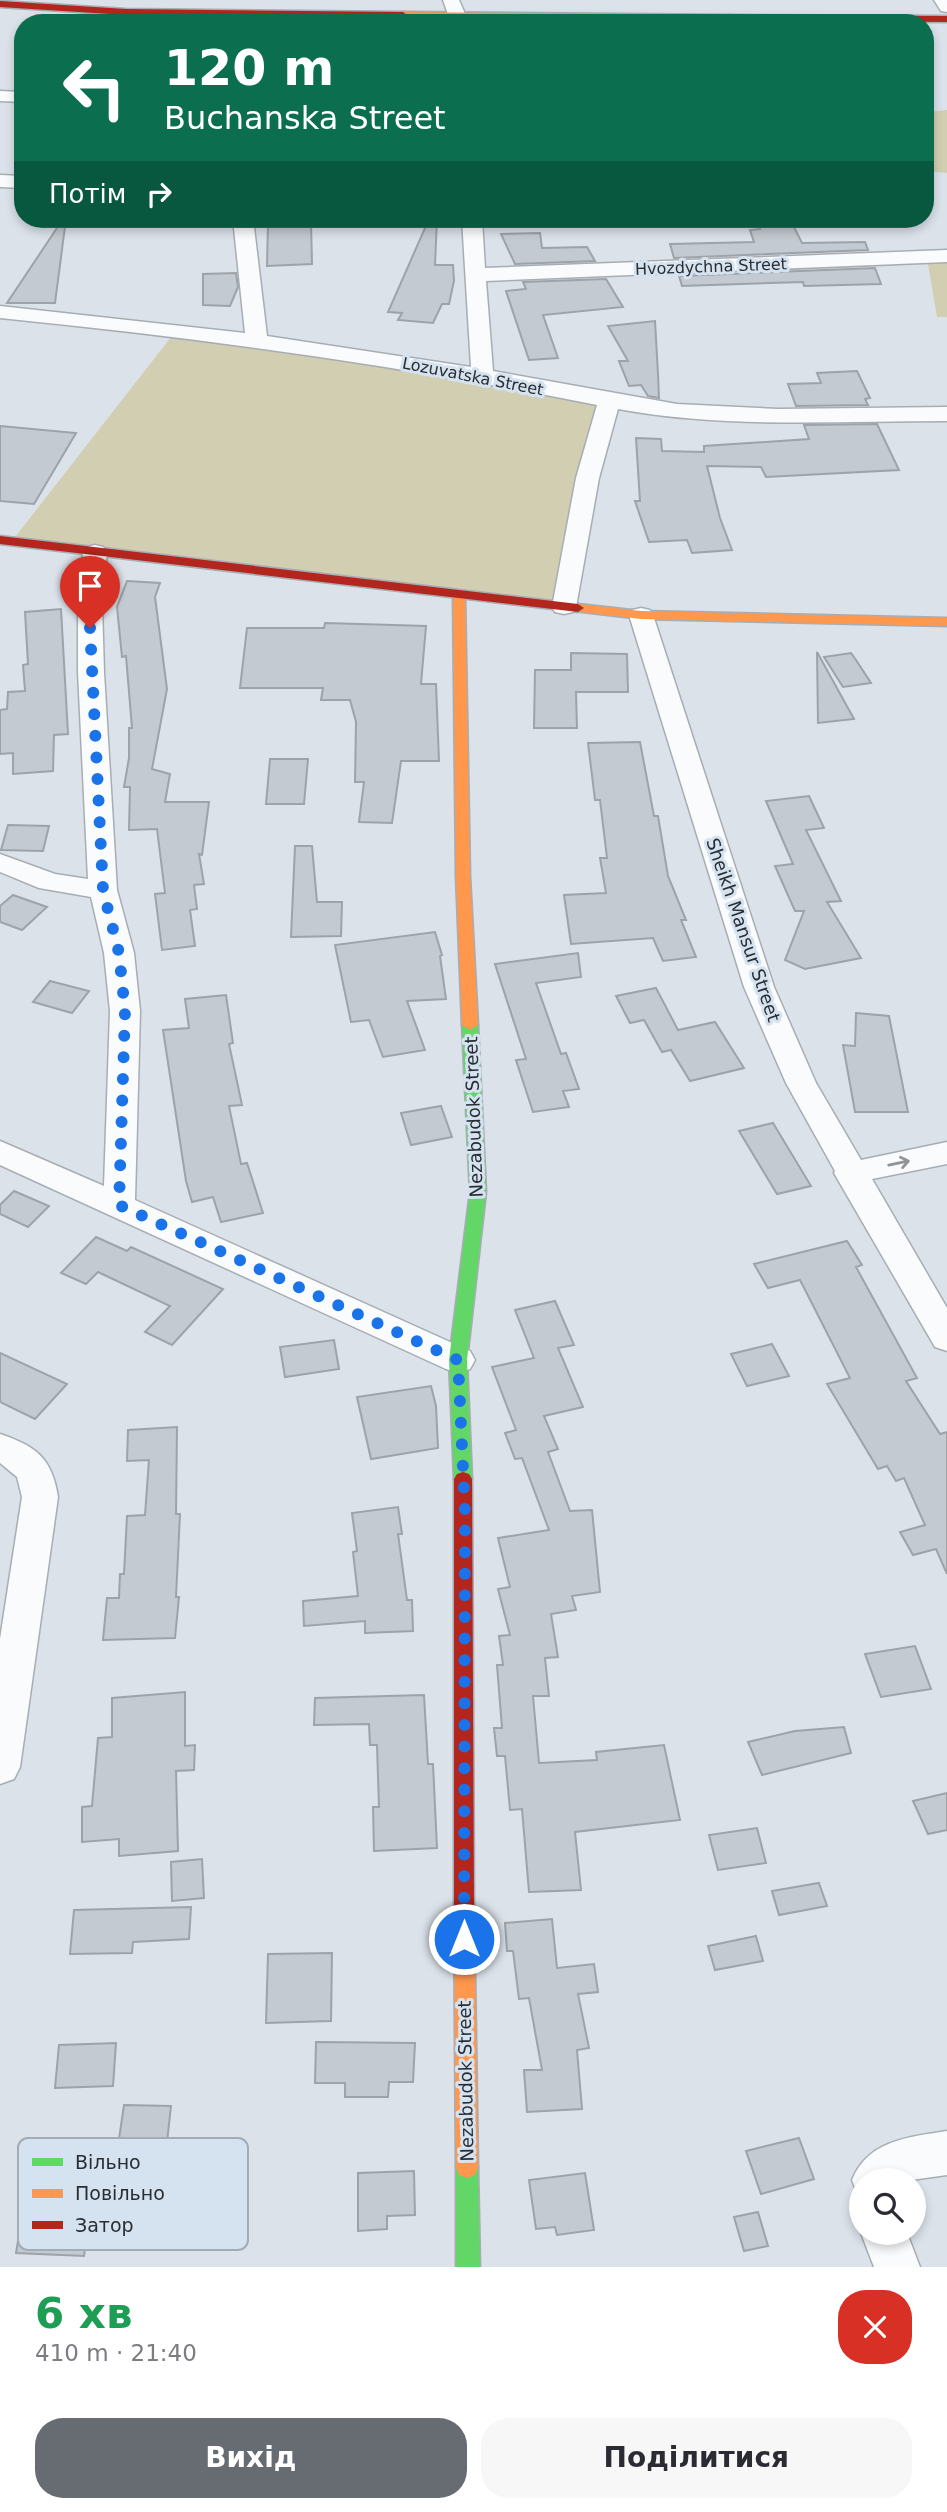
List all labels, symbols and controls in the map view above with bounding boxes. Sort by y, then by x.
text: 120 m [164,40,334,97]
icon: left [49,42,140,133]
text: Buchanska Street [164,99,446,137]
icon: right [140,175,178,213]
text: Потім [49,179,126,209]
street label: Hvozdychna Street [635,254,787,279]
street label: Lozuvatska Street [401,353,545,399]
pin [60,556,120,628]
icon: arrive [71,567,109,605]
street label: Sheikh Mansur Street [702,835,785,1025]
street label: Nezabudok Street [460,1036,487,1198]
one-way arrow [887,1156,910,1170]
position arrow [427,1902,501,1976]
street label: Nezabudok Street [454,2000,477,2162]
legend [18,2138,248,2250]
text: Вільно [75,2151,141,2173]
map controls [849,2168,926,2245]
button: search [849,2168,926,2245]
text: Повільно [75,2182,165,2204]
text: Затор [75,2214,134,2236]
text: 6 хв [35,2289,133,2338]
button: close [838,2290,912,2364]
text: 410 m · 21:40 [35,2340,197,2366]
button: Вихід [35,2418,467,2498]
button: Поділитися [481,2418,912,2498]

